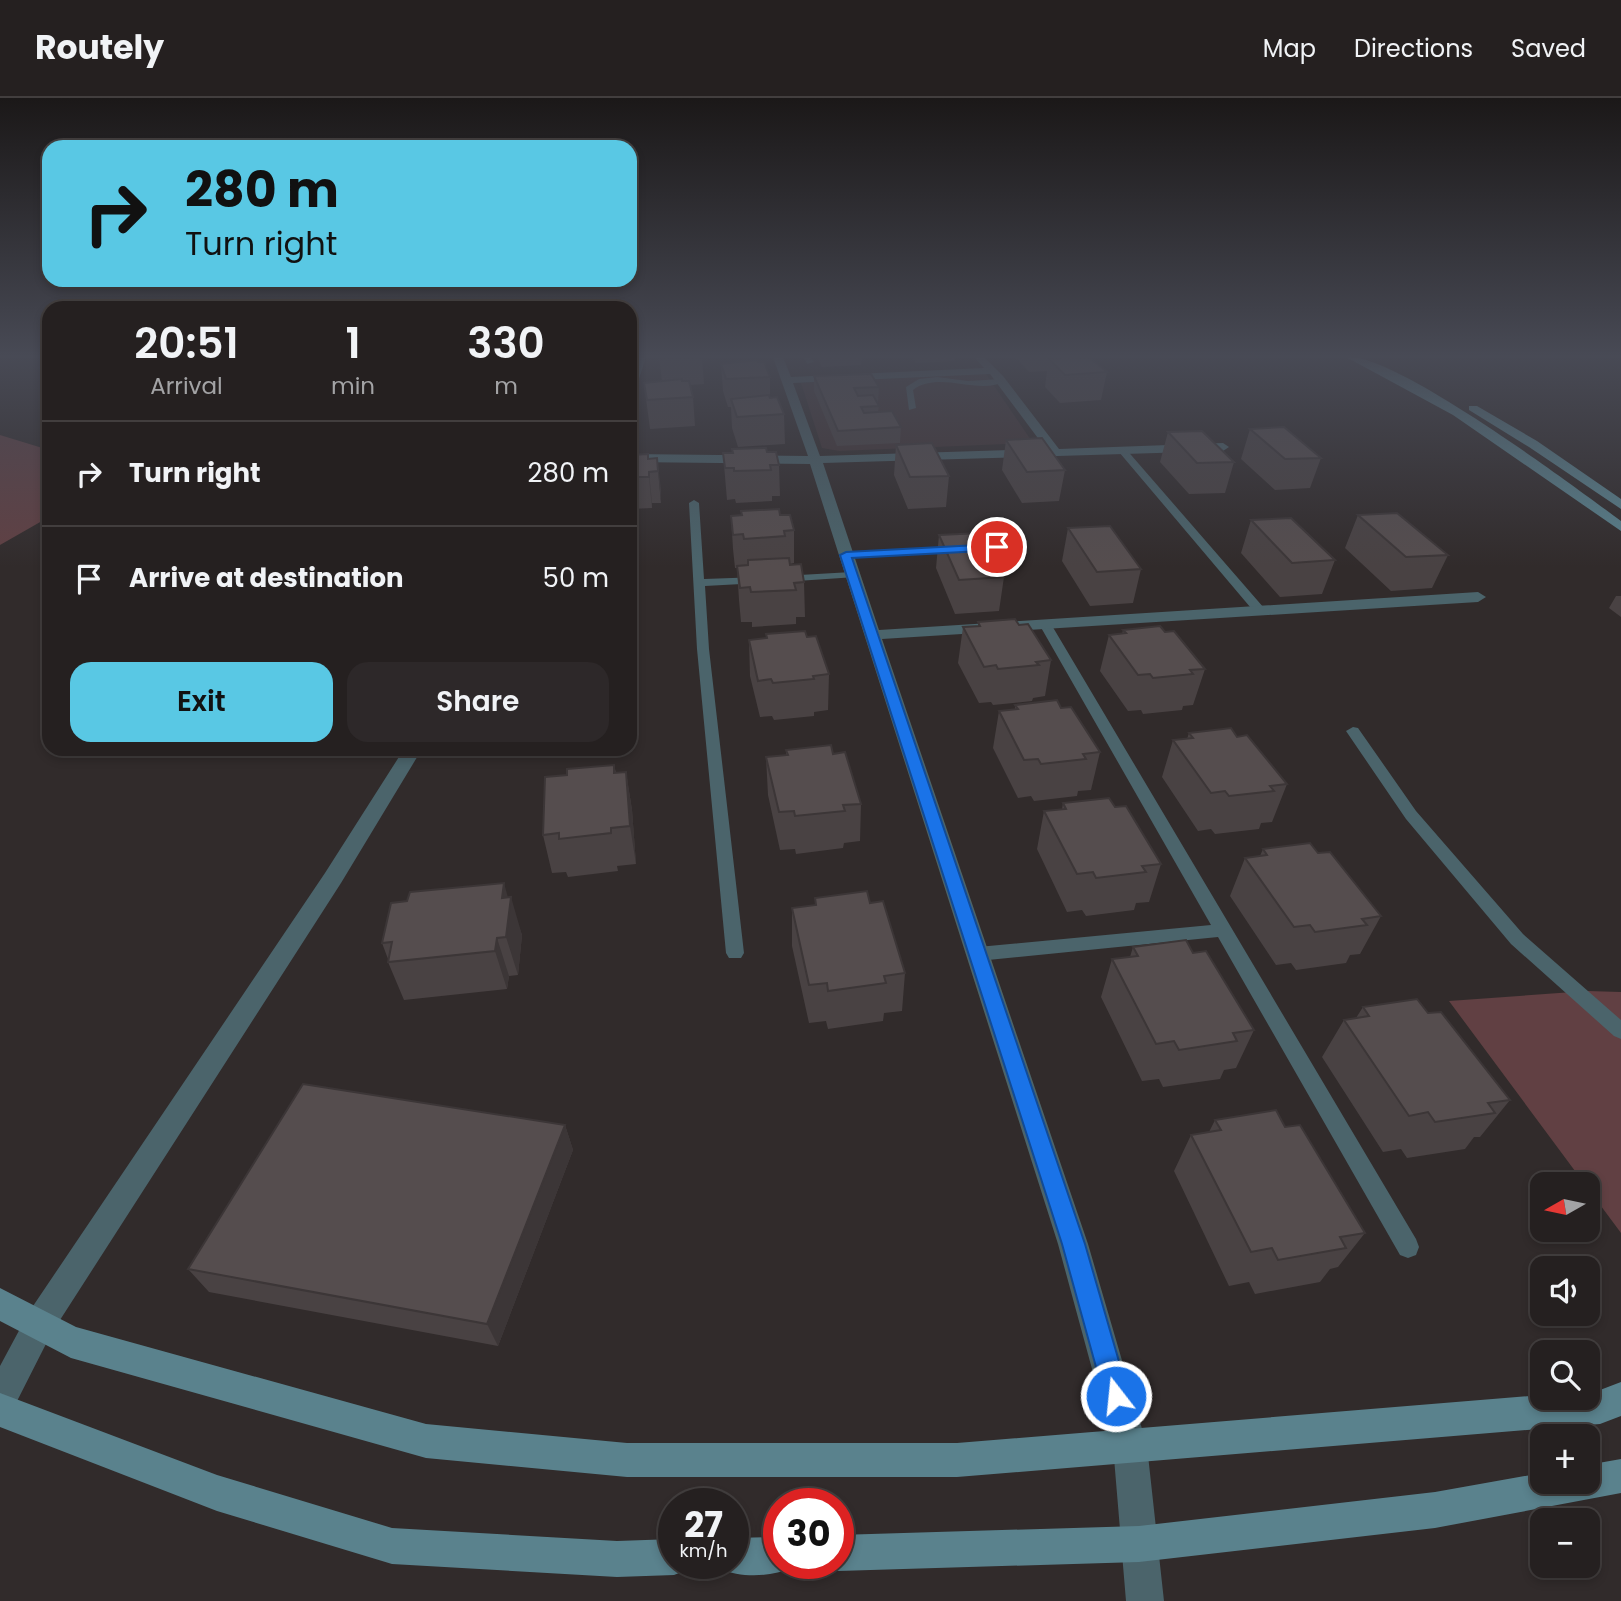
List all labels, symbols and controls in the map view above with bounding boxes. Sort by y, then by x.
text: Routely [35,24,164,71]
text: Map [1263,32,1316,65]
text: Directions [1354,32,1473,65]
text: Saved [1511,32,1586,65]
text: 280 m [185,156,339,224]
icon: right [70,168,161,259]
text: Turn right [185,221,337,266]
text: 20:51 [134,314,239,373]
text: 1 [345,314,361,373]
text: 330 [467,314,545,373]
text: Arrival [150,370,223,402]
text: min [331,370,375,402]
text: m [494,370,518,402]
icon: right [70,455,108,493]
text: Turn right [129,455,261,491]
text: 280 m [528,455,609,491]
pin [967,517,1027,577]
icon: arrive [978,528,1016,566]
icon: arrive [70,560,108,598]
text: Arrive at destination [129,560,404,596]
text: 50 m [543,560,609,596]
button: Exit [70,662,333,742]
button: Share [347,662,609,742]
north arrow [1530,1172,1600,1242]
map controls [1530,1172,1600,1578]
button: sound [1530,1256,1600,1326]
button: search [1530,1340,1600,1410]
position arrow [1079,1359,1153,1433]
button: + [1530,1424,1600,1494]
speed limit sign: 30 [763,1488,854,1579]
text: 27 [684,1500,723,1549]
button: − [1530,1508,1600,1578]
text: km/h [680,1538,727,1563]

